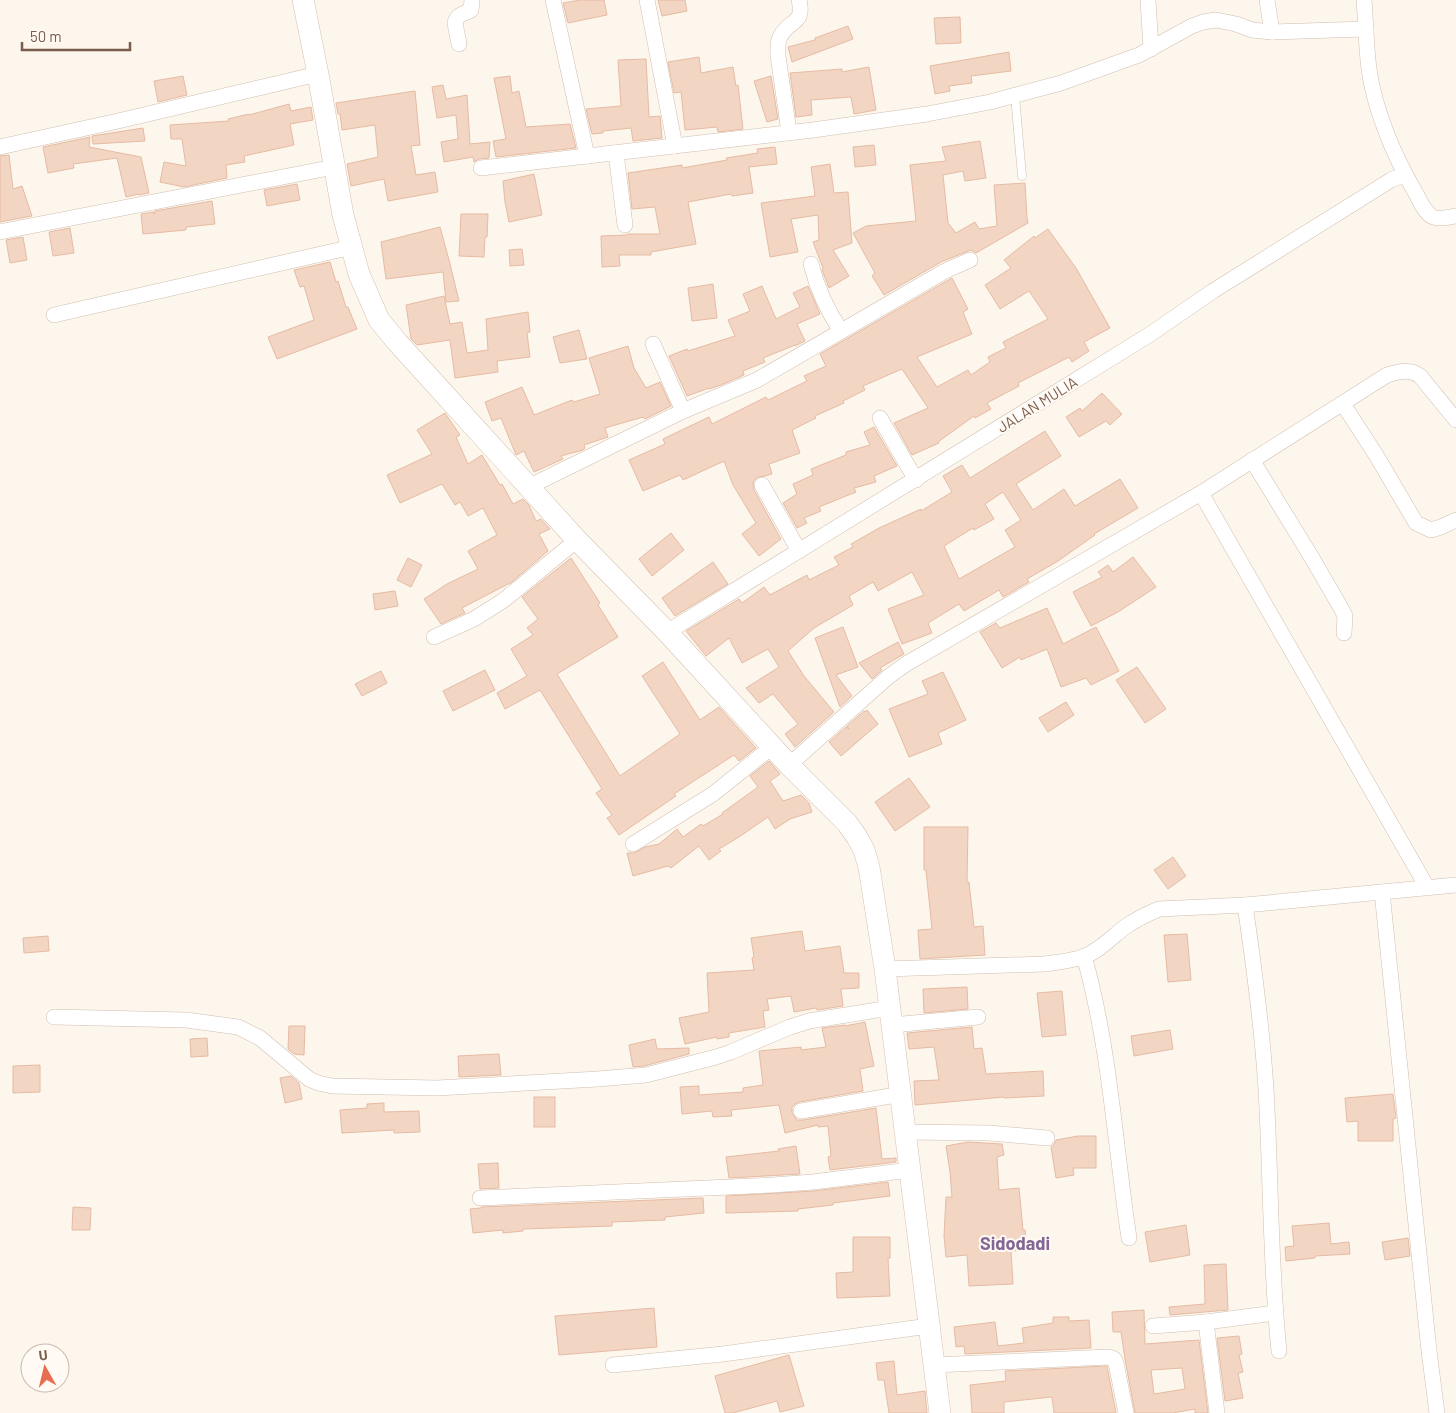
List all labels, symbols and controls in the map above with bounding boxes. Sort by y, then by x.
scale bar [22,20,130,52]
text: 50 m [30,27,62,45]
street label: JALAN MULIA [994,372,1080,436]
district label: Sidodadi [980,1232,1050,1254]
north arrow [20,1343,70,1393]
text: U [38,1346,49,1364]

